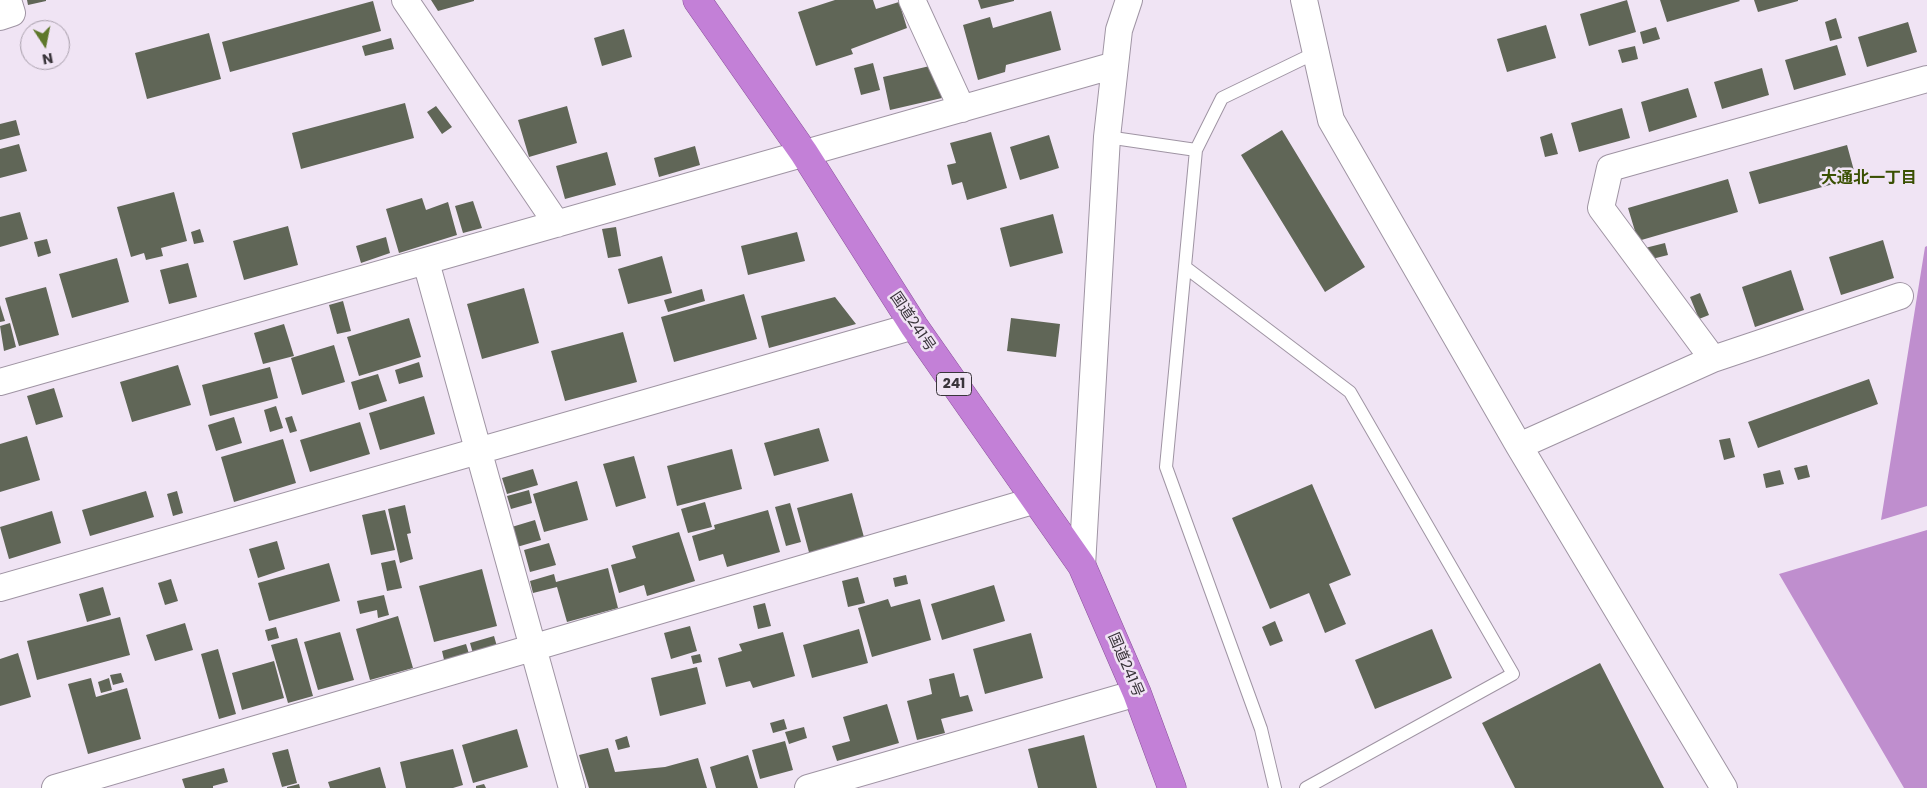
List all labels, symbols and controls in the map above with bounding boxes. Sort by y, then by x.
north arrow [20,20,70,70]
text: N [41,48,55,70]
district label: 大通北一丁目 [1821,169,1917,189]
street label: 国道241号 [886,289,938,355]
road number: 241 [936,372,972,396]
street label: 国道241号 [1103,630,1147,700]

